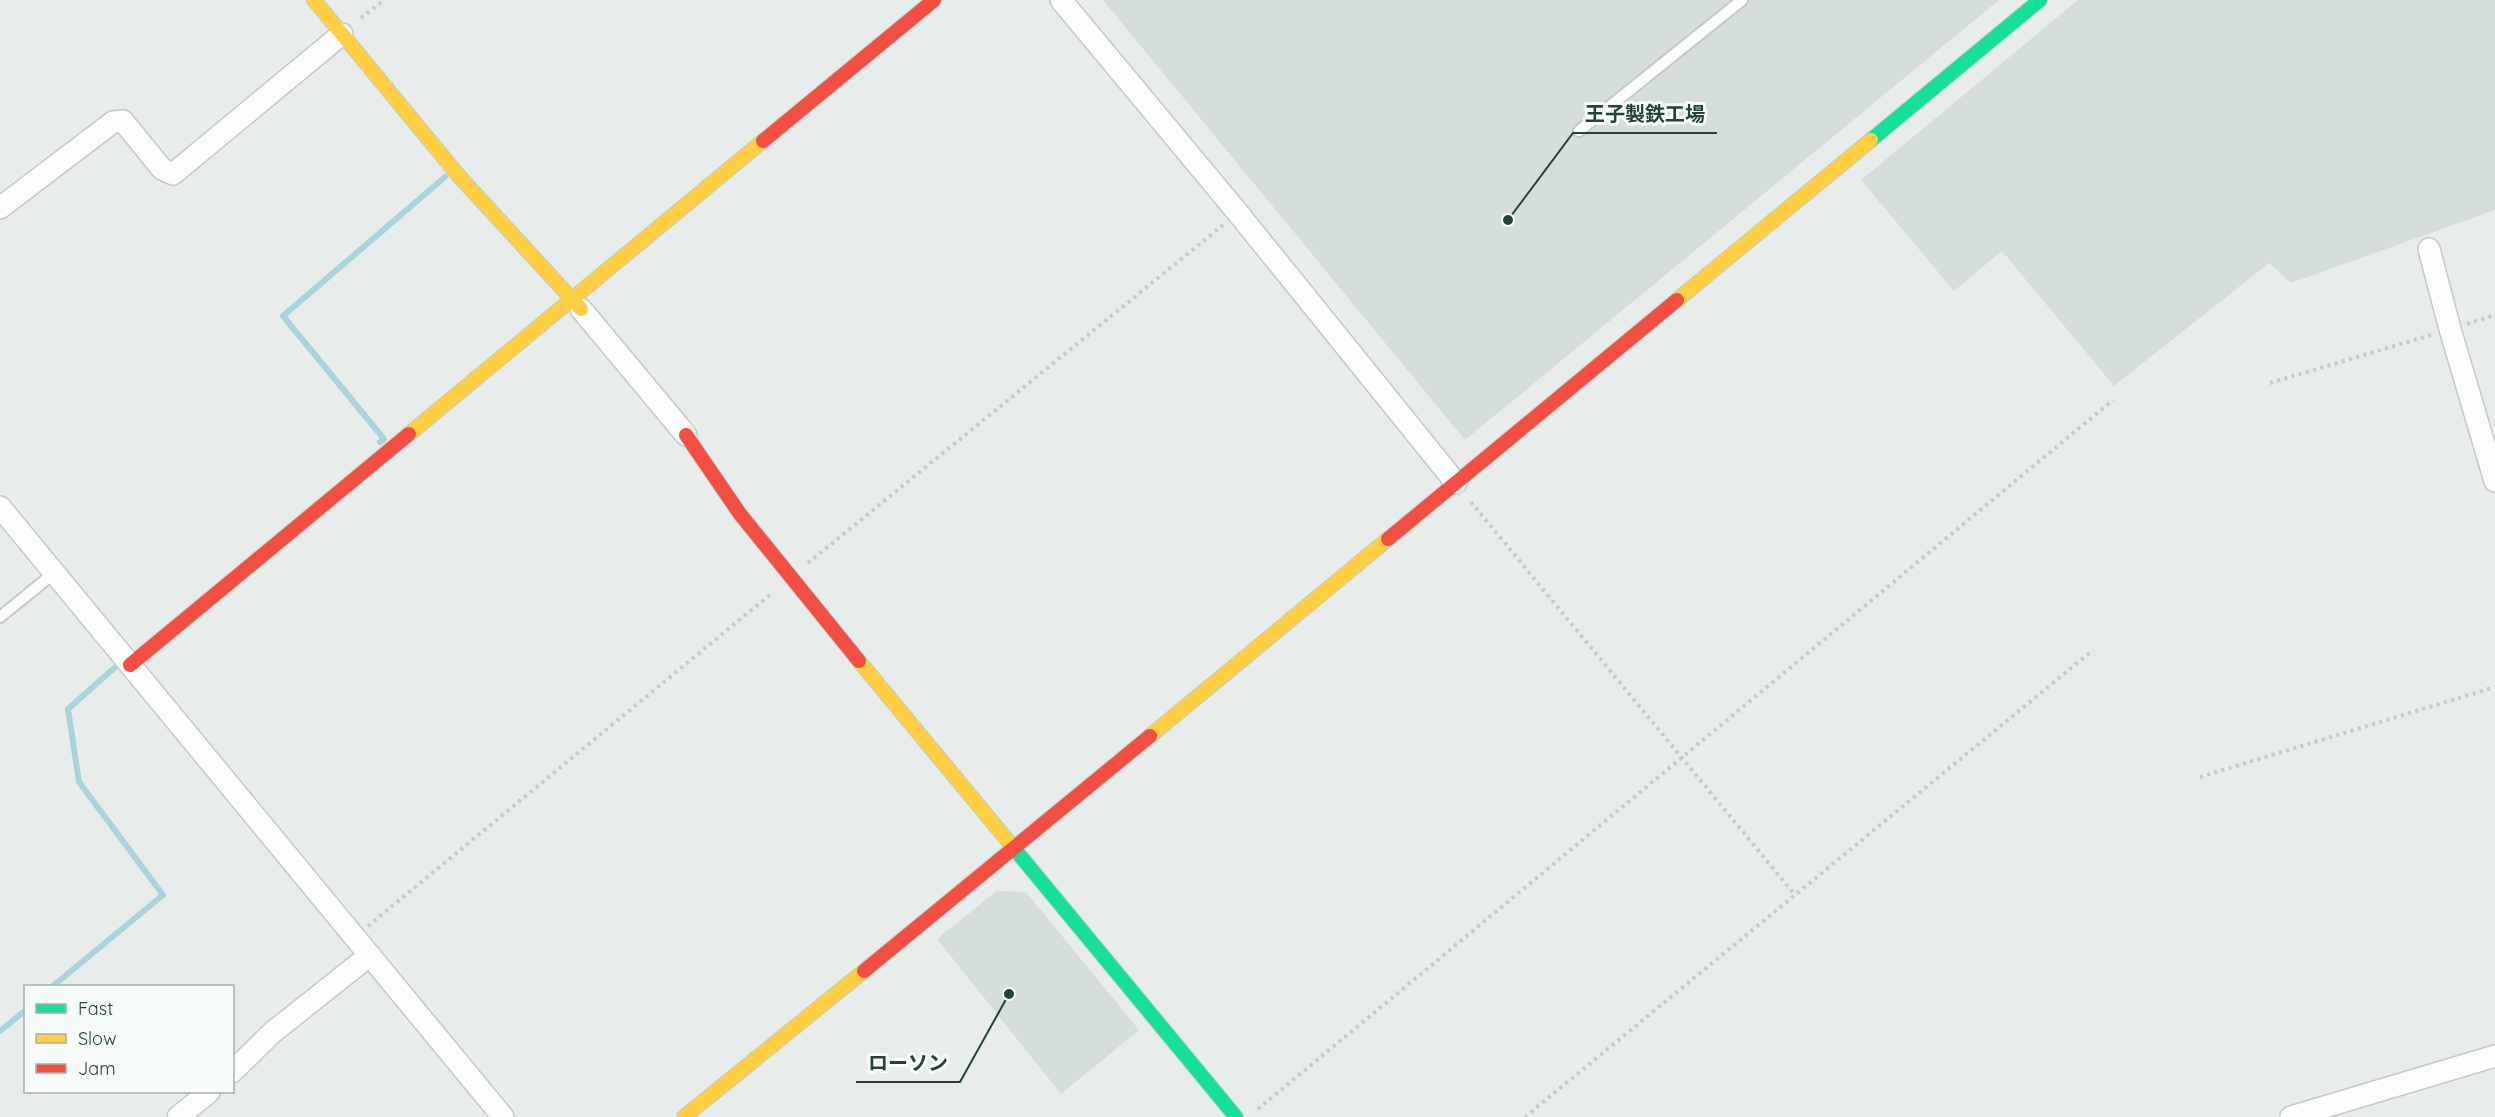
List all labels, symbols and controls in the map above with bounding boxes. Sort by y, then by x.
callout: 王子製鉄工場 [1573,95,1717,133]
text: 王子製鉄工場 [1585,101,1705,126]
legend [24,985,234,1093]
text: Fast [78,997,113,1020]
text: Slow [78,1027,116,1050]
callout: ローソン [856,1044,960,1082]
text: ローソン [868,1050,948,1075]
text: Jam [78,1057,116,1080]

